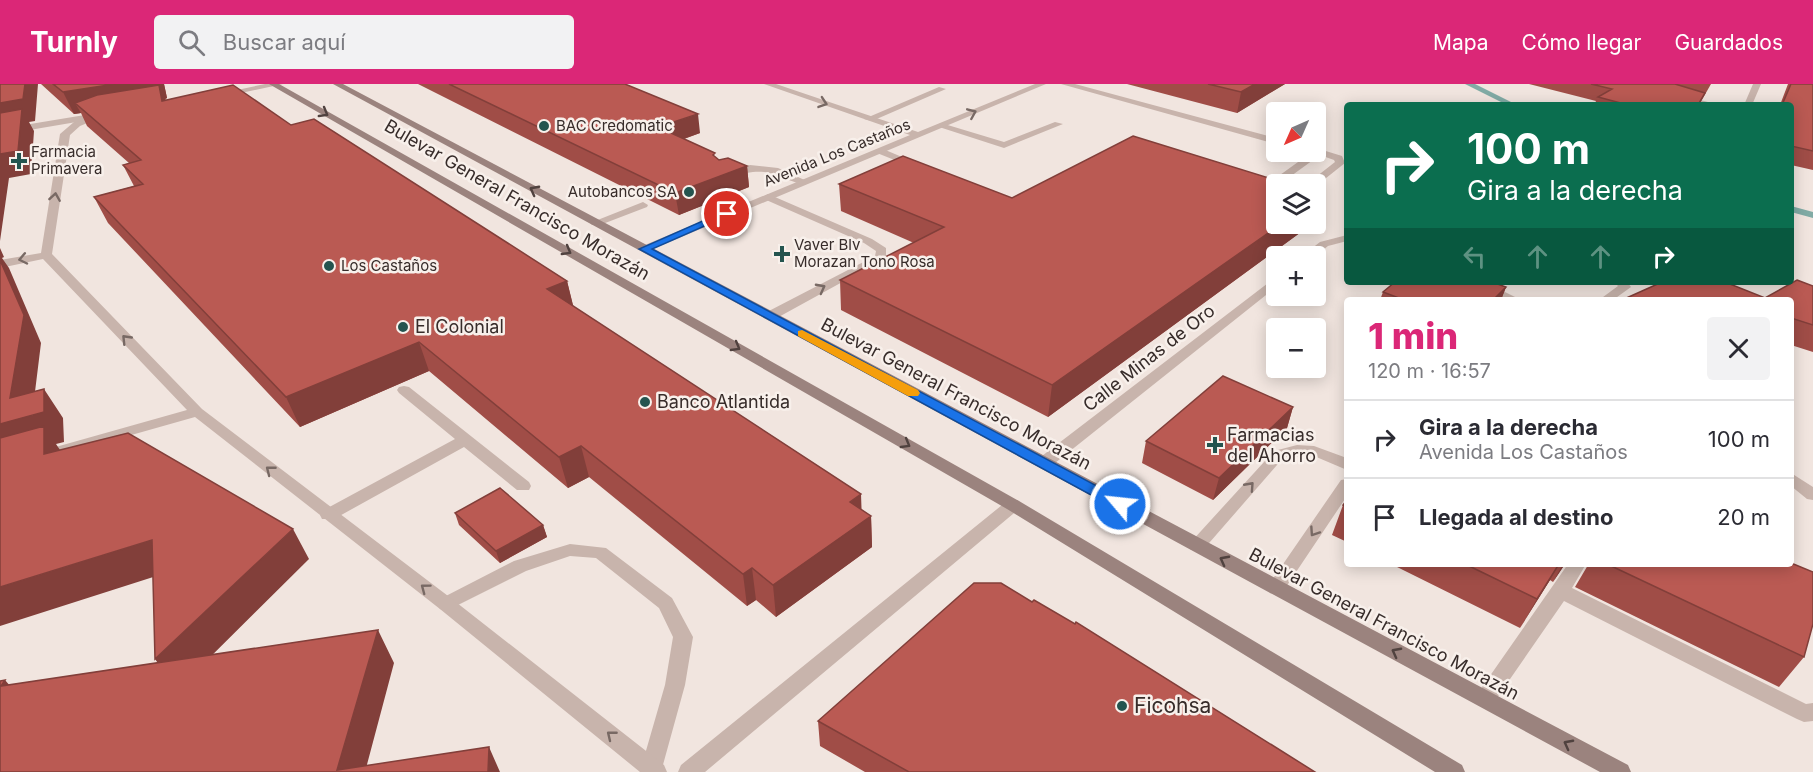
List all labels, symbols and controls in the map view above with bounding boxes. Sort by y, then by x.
search box [154,15,574,69]
text: Turnly [30,25,118,59]
icon: search [175,26,208,59]
text: Buscar aquí [223,29,346,55]
text: Mapa [1433,30,1489,55]
text: Cómo llegar [1522,30,1641,55]
text: Guardados [1674,30,1783,55]
one-way arrow [817,96,828,108]
north arrow [1266,102,1326,162]
map controls [1266,102,1326,378]
one-way arrow [318,106,328,117]
one-way arrow [965,108,976,120]
street label: Avenida Los Castaños [761,114,913,191]
street label: Bulevar General Francisco Morazán [381,115,654,284]
place label: BAC Credomatic [556,116,673,135]
marker: BAC Credomatic [537,119,551,133]
text: 100 m [1467,123,1590,174]
icon: right [1368,126,1446,204]
place label: Farmacia Primavera [31,142,102,178]
marker: Farmacia Primavera [12,154,26,168]
button: layers [1266,174,1326,234]
text: Gira a la derecha [1467,174,1683,207]
place label: Autobancos SA [568,182,677,201]
marker: Autobancos SA [682,185,696,199]
one-way arrow [530,186,541,197]
pin [701,188,752,239]
one-way arrow [48,192,61,202]
icon: arrive [710,197,743,230]
place label: Vaver Blv Morazan Tono Rosa [794,235,935,271]
icon: left [1458,240,1491,273]
icon: ahead [1521,240,1554,273]
icon: ahead [1584,240,1617,273]
icon: right [1647,240,1680,273]
one-way arrow [561,244,571,255]
button: + [1266,246,1326,306]
marker: Vaver Blv Morazan Tono Rosa [775,247,789,261]
one-way arrow [18,252,28,265]
place label: Los Castaños [341,256,437,275]
marker: Los Castaños [322,259,336,273]
one-way arrow [815,284,826,295]
street label: Calle Minas de Oro [1079,300,1219,415]
street label: Bulevar General Francisco Morazán [818,313,1095,474]
text: 1 min [1368,314,1458,358]
place label: El Colonial [415,316,504,337]
button: close [1707,317,1770,380]
button: − [1266,318,1326,378]
marker: El Colonial [396,320,410,334]
one-way arrow [122,335,133,345]
one-way arrow [730,340,740,352]
text: 120 m · 16:57 [1368,359,1491,383]
place label: Banco Atlantida [657,391,790,412]
marker: Banco Atlantida [638,395,652,409]
text: Gira a la derecha [1419,414,1598,440]
icon: right [1368,423,1401,456]
place label: Farmacias del Ahorro [1227,424,1316,466]
text: 100 m [1708,426,1770,452]
one-way arrow [900,437,910,448]
marker: Farmacias del Ahorro [1208,438,1222,452]
text: Avenida Los Castaños [1419,440,1628,464]
one-way arrow [266,466,277,477]
position arrow [1088,472,1152,536]
one-way arrow [1243,482,1254,493]
icon: arrive [1368,501,1401,534]
text: Llegada al destino [1419,504,1613,530]
text: 20 m [1717,504,1770,530]
one-way arrow [1310,526,1321,537]
street label: Bulevar General Francisco Morazán [1246,543,1523,704]
one-way arrow [1220,556,1231,567]
one-way arrow [420,584,431,595]
one-way arrow [1392,648,1403,659]
place label: Ficohsa [1134,693,1211,718]
marker: Ficohsa [1115,699,1129,713]
one-way arrow [606,732,617,743]
one-way arrow [1564,740,1574,751]

